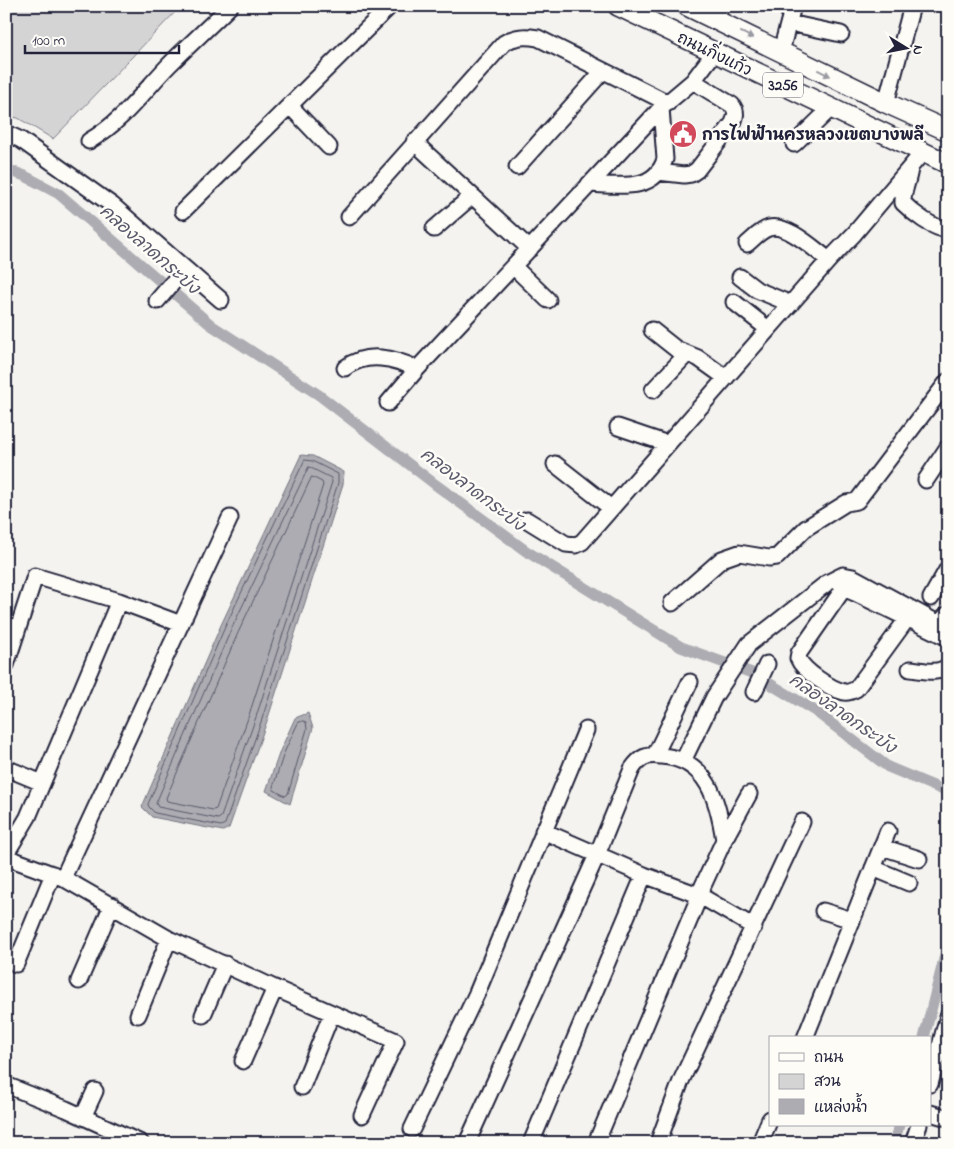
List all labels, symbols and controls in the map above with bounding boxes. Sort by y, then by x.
scale bar [25,22,179,54]
north arrow [882,22,932,72]
street label: ถนนกิ่งแก้ว [673,23,758,83]
text: 100 m [32,30,65,52]
one-way arrow [740,31,754,39]
text: N [906,44,928,56]
one-way arrow [817,68,832,77]
road number: 3256 [763,72,803,98]
public building icon: การไฟฟ้านครหลวงเขตบางพลี [668,119,698,149]
place label: การไฟฟ้านครหลวงเขตบางพลี [702,123,924,148]
water label: คลองลาดกระบัง [93,200,206,303]
water label: คลองลาดกระบัง [414,443,531,540]
water label: คลองลาดกระบัง [783,668,902,762]
legend [769,1036,932,1126]
text: ถนน [814,1047,843,1069]
text: สวน [814,1071,841,1093]
text: แหล่งน้ำ [814,1093,868,1119]

